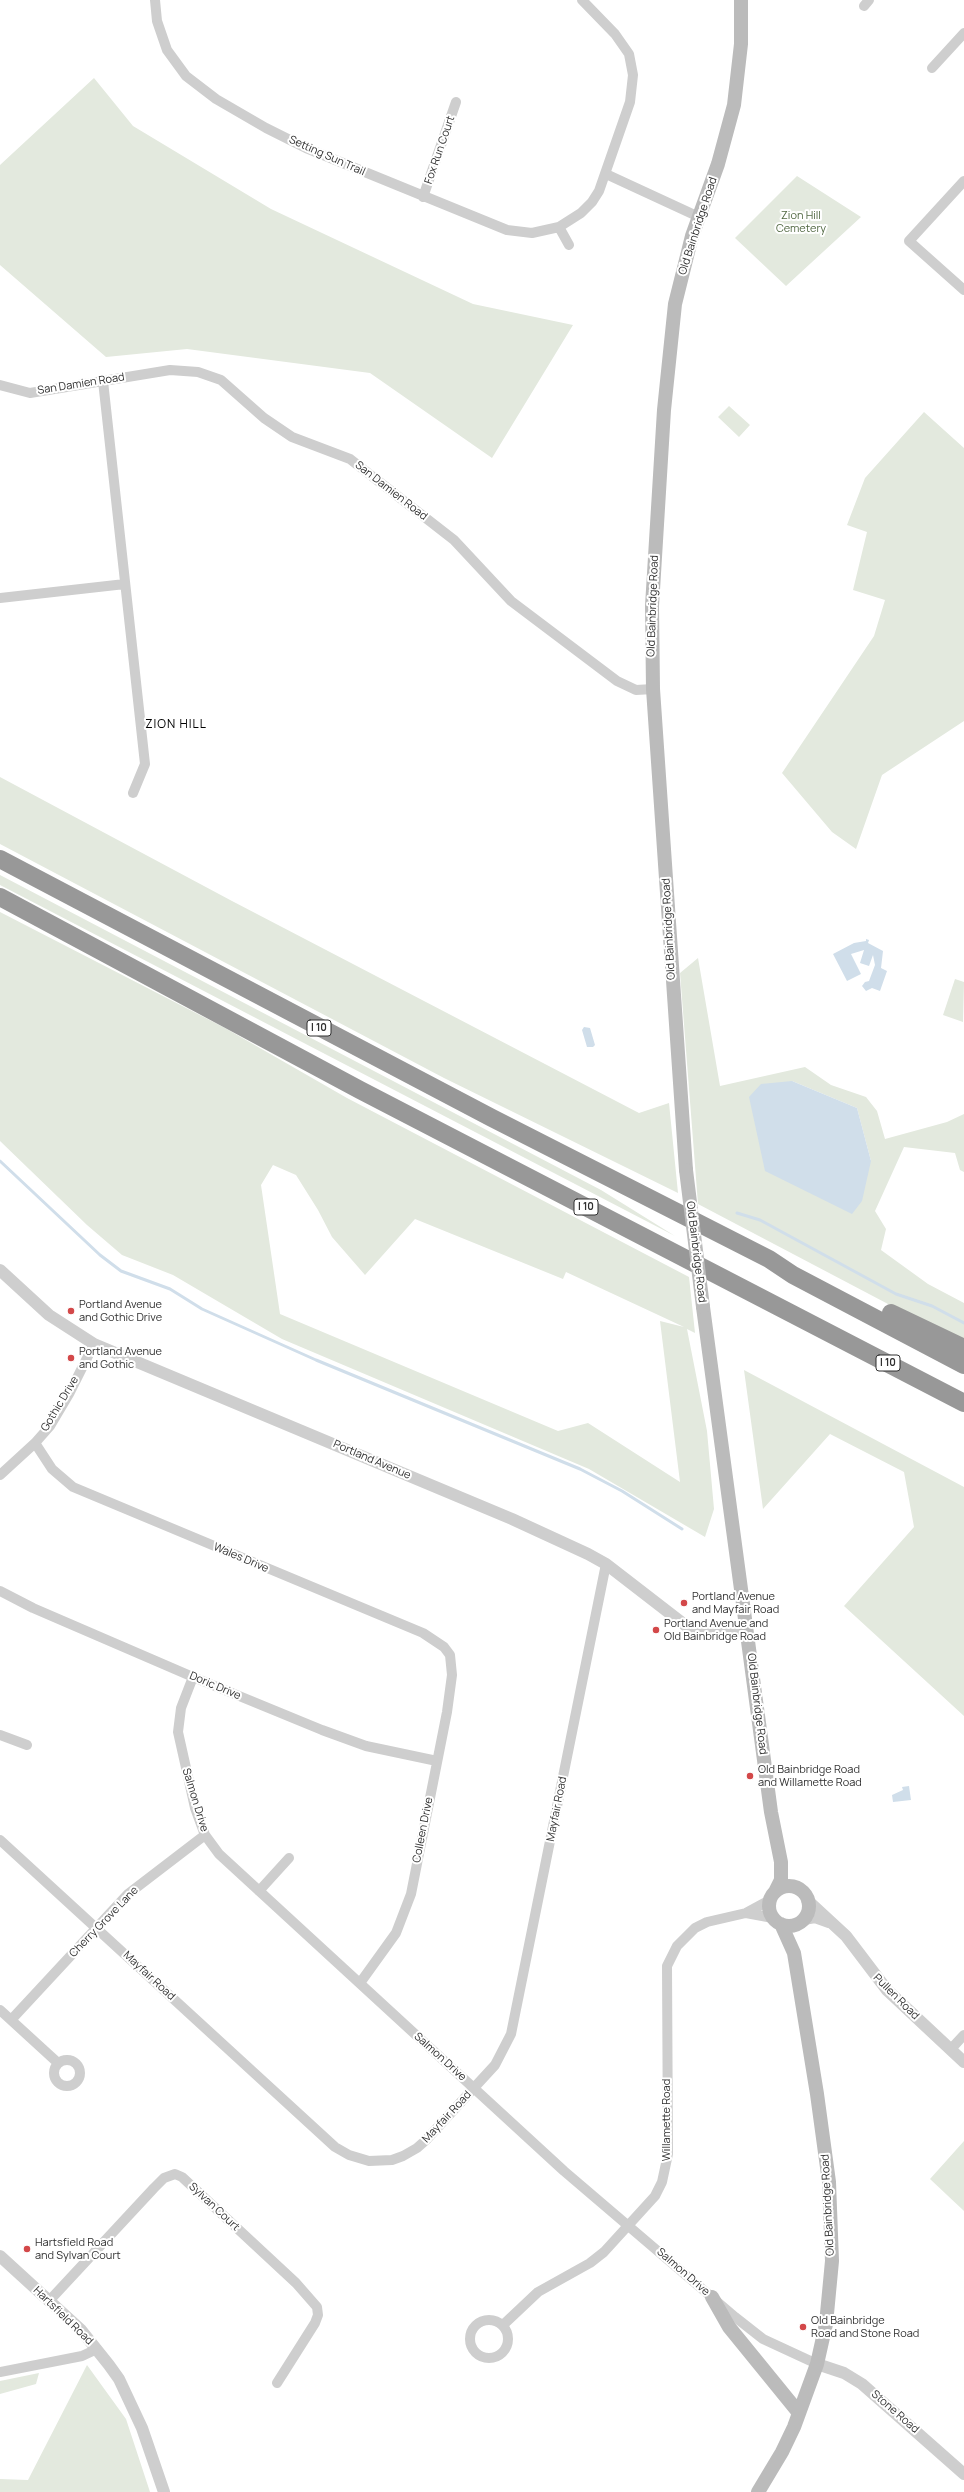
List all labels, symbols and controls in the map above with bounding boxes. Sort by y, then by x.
street label: Fox Run Court [422,114,458,186]
street label: Setting Sun Trail [287,133,367,179]
street label: Old Bainbridge Road [676,175,720,277]
park label: Zion Hill Cemetery [776,209,826,235]
street label: San Damien Road [36,371,126,397]
street label: San Damien Road [352,459,430,523]
street label: Old Bainbridge Road [645,555,661,657]
district label: ZION HILL [145,718,207,732]
street label: Old Bainbridge Road [660,878,678,980]
road number: I 10 [307,1020,331,1036]
road number: I 10 [574,1199,598,1215]
street label: Old Bainbridge Road [683,1201,709,1303]
place label: Portland Avenue and Gothic Drive [79,1298,162,1324]
marker: Portland Avenue and Gothic Drive [66,1306,76,1316]
place label: Portland Avenue and Gothic [79,1345,162,1371]
marker: Portland Avenue and Gothic [66,1353,76,1363]
road number: I 10 [876,1355,900,1371]
street label: Gothic Drive [38,1374,82,1434]
street label: Portland Avenue [331,1438,413,1482]
street label: Wales Drive [211,1540,271,1576]
place label: Portland Avenue and Mayfair Road [692,1590,779,1616]
marker: Portland Avenue and Mayfair Road [679,1598,689,1608]
place label: Portland Avenue and Old Bainbridge Road [664,1617,768,1643]
marker: Portland Avenue and Old Bainbridge Road [651,1625,661,1635]
street label: Old Bainbridge Road [744,1653,770,1755]
street label: Doric Drive [187,1669,243,1703]
place label: Old Bainbridge Road and Willamette Road [758,1763,862,1789]
street label: Salmon Drive [179,1767,211,1833]
marker: Old Bainbridge Road and Willamette Road [745,1771,755,1781]
street label: Mayfair Road [544,1775,570,1843]
street label: Colleen Drive [410,1796,436,1864]
street label: Cherry Grove Lane [67,1884,141,1960]
street label: Mayfair Road [120,1949,178,2003]
street label: Pullen Road [870,1971,922,2023]
street label: Salmon Drive [411,2030,469,2084]
street label: Willamette Road [660,2079,674,2161]
street label: Mayfair Road [420,2088,474,2146]
street label: Old Bainbridge Road [819,2154,837,2256]
street label: Sylvan Court [186,2180,242,2234]
place label: Hartsfield Road and Sylvan Court [35,2236,121,2262]
marker: Hartsfield Road and Sylvan Court [22,2244,32,2254]
street label: Salmon Drive [654,2245,712,2299]
street label: Hartsfield Road [30,2284,96,2348]
place label: Old Bainbridge Road and Stone Road [811,2314,919,2340]
marker: Old Bainbridge Road and Stone Road [798,2322,808,2332]
street label: Stone Road [869,2388,921,2436]

